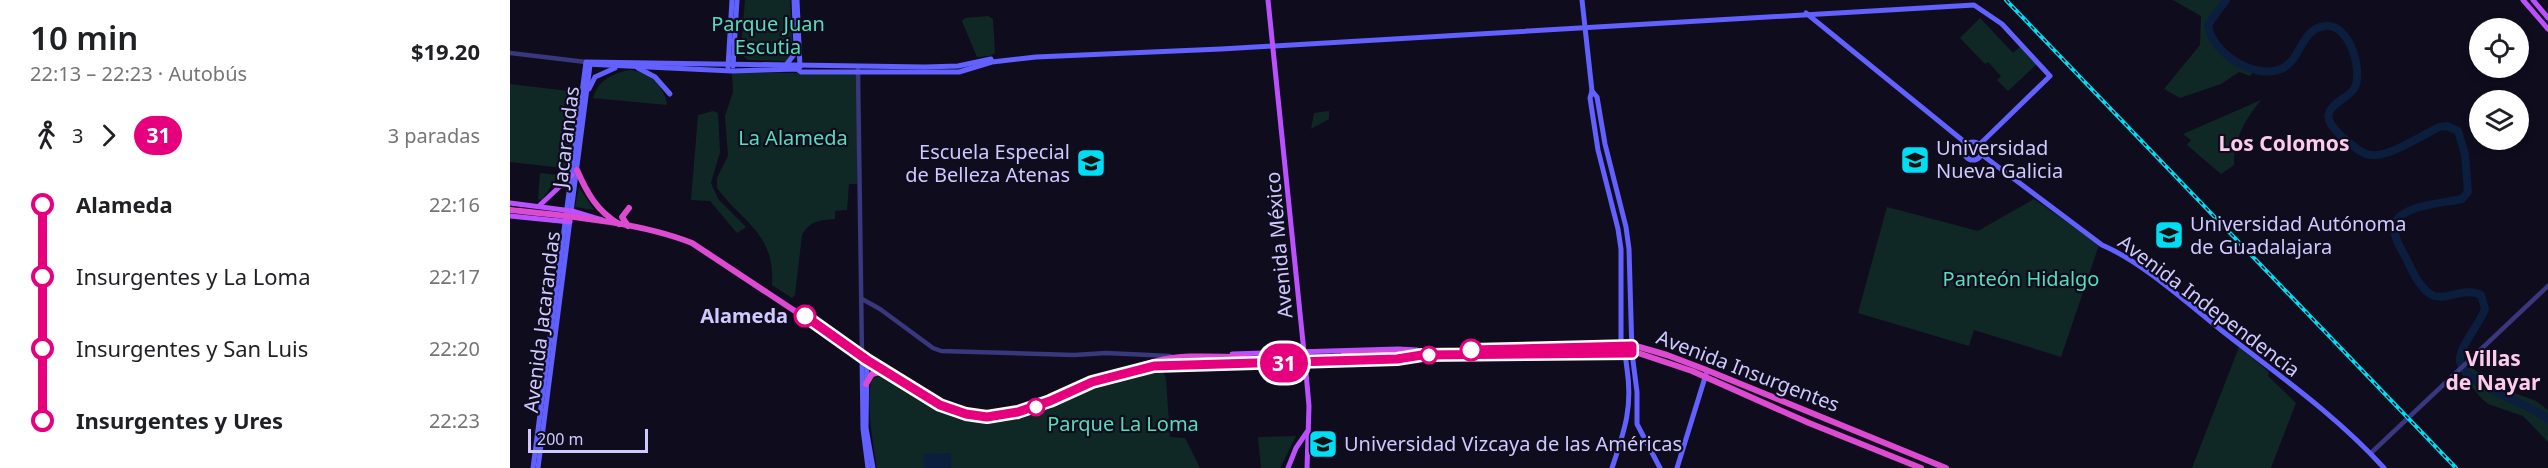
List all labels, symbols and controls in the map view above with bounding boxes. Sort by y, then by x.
park label: Parque Juan Escutia [711,10,825,60]
text: 10 min [30,15,138,60]
map controls [2469,18,2529,150]
button: locate [2469,18,2529,78]
text: $19.20 [411,36,480,66]
text: 22:13 – 22:23 · Autobús [30,60,247,87]
street label: Jacarandas [546,85,585,191]
button: layers [2469,90,2529,150]
icon: walk [30,119,63,152]
icon: forward [92,119,125,152]
text: 31 [146,121,170,149]
text: 3 [72,122,83,149]
text: 3 paradas [388,122,480,149]
park label: La Alameda [738,124,848,151]
district label: Los Colomos [2219,129,2350,157]
place label: Universidad Nueva Galicia [1936,134,2063,184]
place label: Escuela Especial de Belleza Atenas [905,138,1070,188]
school or university icon: Universidad Nueva Galicia [1899,144,1931,176]
school or university icon: Escuela Especial de Belleza Atenas [1075,147,1107,179]
street label: Avenida México [1259,171,1298,319]
text: Alameda [76,189,173,219]
text: 22:16 [429,191,480,218]
place label: Universidad Autónoma de Guadalajara [2190,210,2406,260]
school or university icon: Universidad Autónoma de Guadalajara [2153,219,2185,251]
street label: Avenida Independencia [2113,228,2306,383]
street label: Avenida Jacarandas [517,230,566,414]
text: Insurgentes y La Loma [76,261,310,291]
text: 22:17 [429,263,480,290]
park label: Panteón Hidalgo [1943,265,2099,292]
place label: Alameda [700,302,788,329]
marker: Alameda [794,305,816,327]
street label: Avenida Insurgentes [1653,323,1843,418]
text: Insurgentes y San Luis [76,333,308,363]
text: 22:20 [429,335,480,362]
unlabelled marker [1460,339,1482,361]
line badge: 31 [1257,344,1311,382]
district label: Villas de Nayar [2446,344,2541,396]
unlabelled marker [1420,346,1438,364]
text: 31 [1272,349,1296,377]
unlabelled marker [1027,398,1045,416]
text: Insurgentes y Ures [76,405,283,435]
text: 22:23 [429,407,480,434]
park label: Parque La Loma [1047,410,1199,437]
scale bar [528,426,648,454]
text: 200 m [537,428,584,450]
school or university icon: Universidad Vizcaya de las Américas [1307,428,1339,460]
place label: Universidad Vizcaya de las Américas [1344,430,1682,457]

